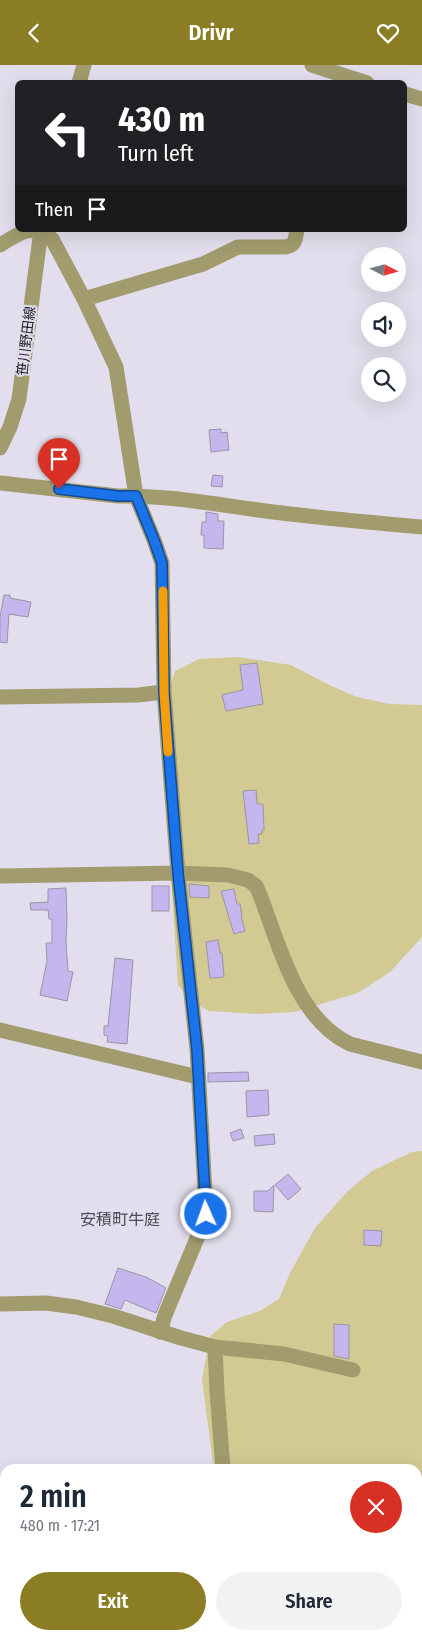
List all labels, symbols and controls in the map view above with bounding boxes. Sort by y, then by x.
icon: back [20,19,48,47]
text: Drivr [189,19,233,46]
icon: heart [374,19,402,47]
text: 430 m [118,98,205,140]
icon: left [35,100,100,165]
text: Turn left [118,140,194,167]
icon: arrive [83,195,111,223]
text: Then [35,198,73,221]
north arrow [361,247,406,293]
map controls [361,247,406,402]
button: sound [361,302,406,347]
street label: 笹川野田線 [14,305,39,377]
button: search [361,357,406,402]
pin [38,438,80,489]
icon: arrive [45,445,73,473]
position arrow [179,1187,231,1239]
district label: 安積町牛庭 [80,1210,160,1229]
text: 2 min [20,1479,87,1515]
button: close [350,1481,402,1533]
text: 480 m · 17:21 [20,1516,100,1535]
button: Exit [20,1572,206,1630]
button: Share [216,1572,402,1630]

